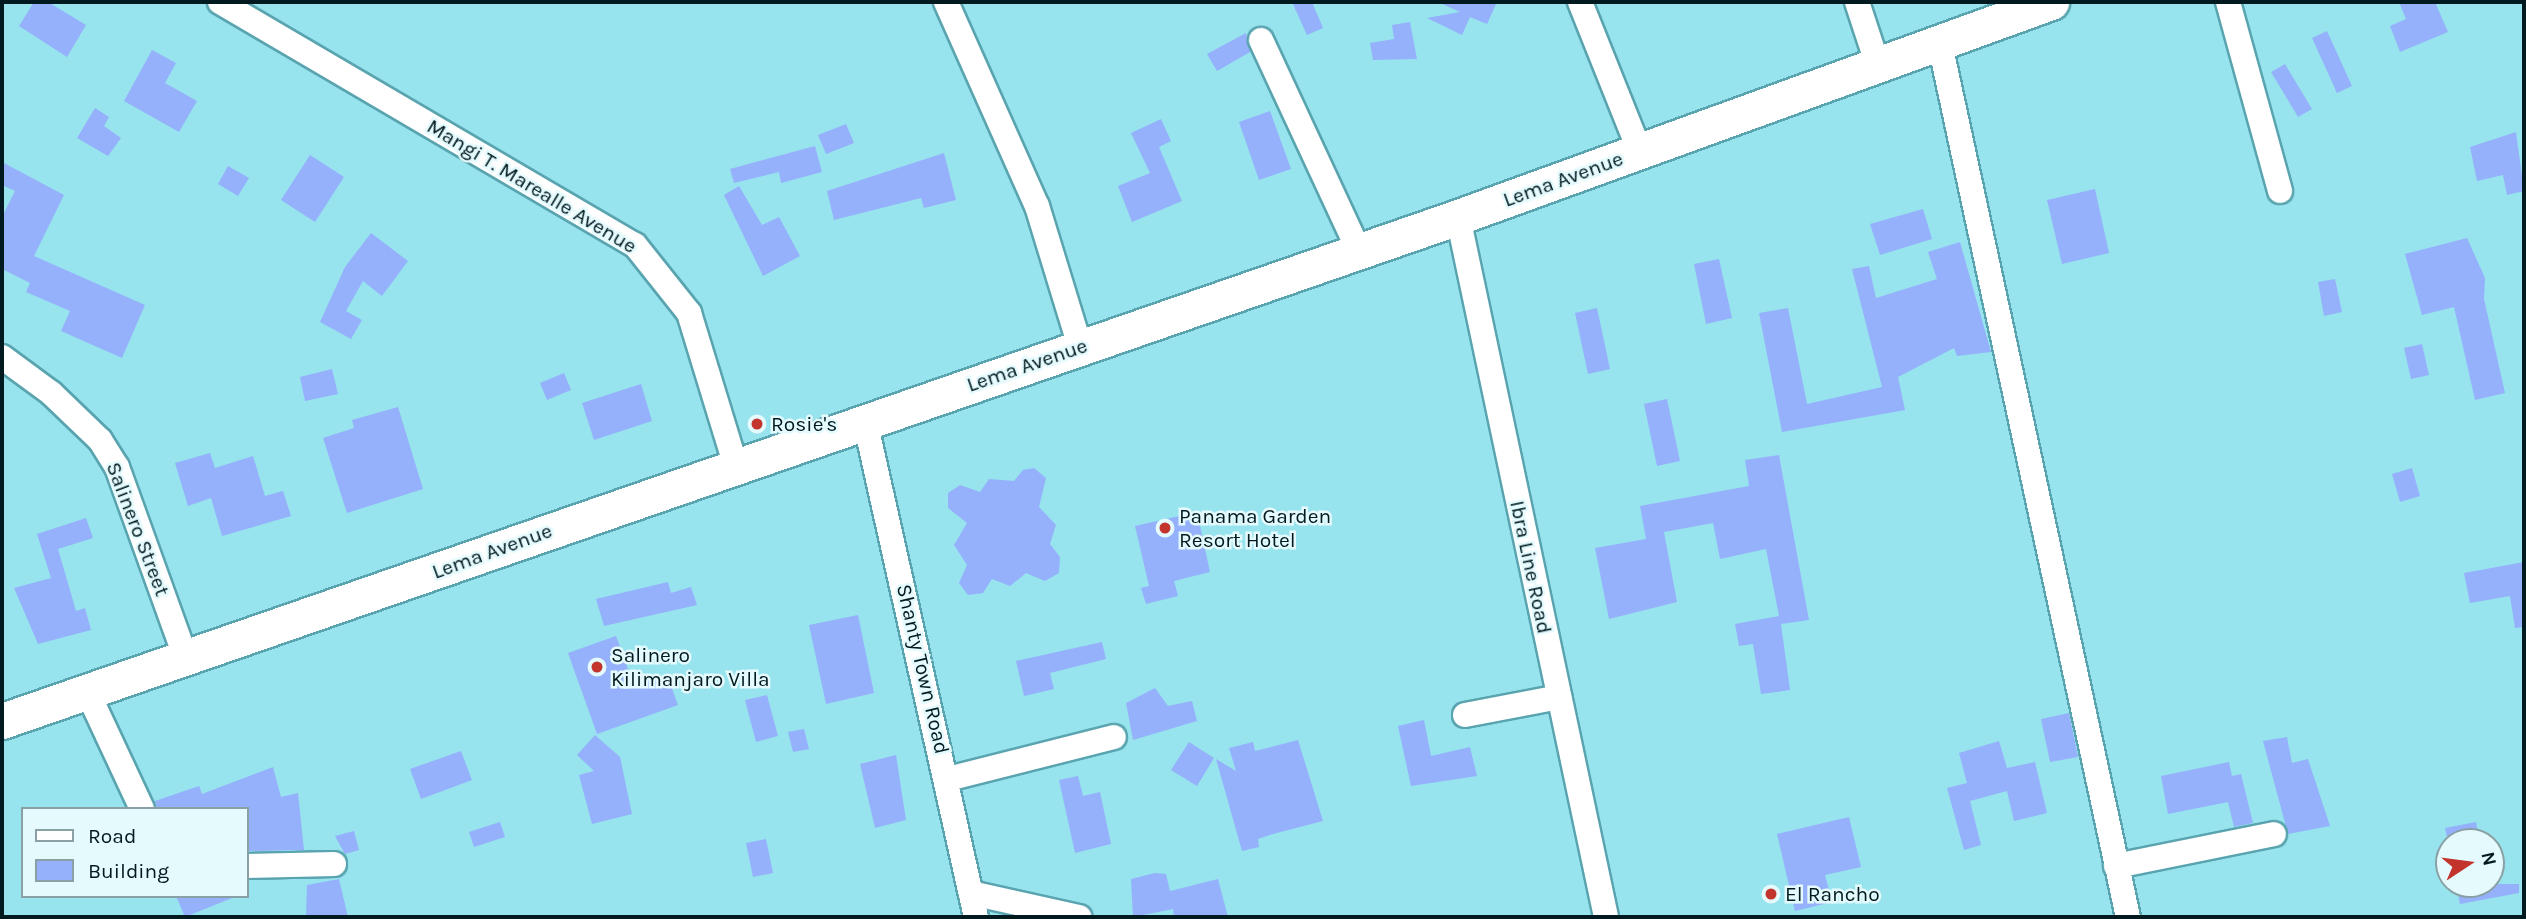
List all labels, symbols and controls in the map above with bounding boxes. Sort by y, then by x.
street label: Mangi T. Marealle Avenue [423,113,641,259]
street label: Lema Avenue [1500,146,1626,212]
street label: Lema Avenue [963,333,1091,397]
place label: Rosie's [771,411,837,437]
marker: Rosie's [749,416,765,432]
street label: Salinero Street [101,458,175,600]
street label: Ibra Line Road [1505,498,1557,636]
place label: Panama Garden Resort Hotel [1179,503,1331,553]
street label: Lema Avenue [429,518,555,584]
marker: Panama Garden Resort Hotel [1157,520,1173,536]
street label: Shanty Town Road [891,581,955,757]
place label: Salinero Kilimanjaro Villa [611,642,770,692]
marker: Salinero Kilimanjaro Villa [589,659,605,675]
legend [21,807,248,898]
text: Road [88,824,136,848]
north arrow [2435,828,2505,898]
text: N [2476,850,2501,868]
text: Building [88,859,169,883]
place label: El Rancho [1785,881,1880,907]
marker: El Rancho [1763,886,1779,902]

